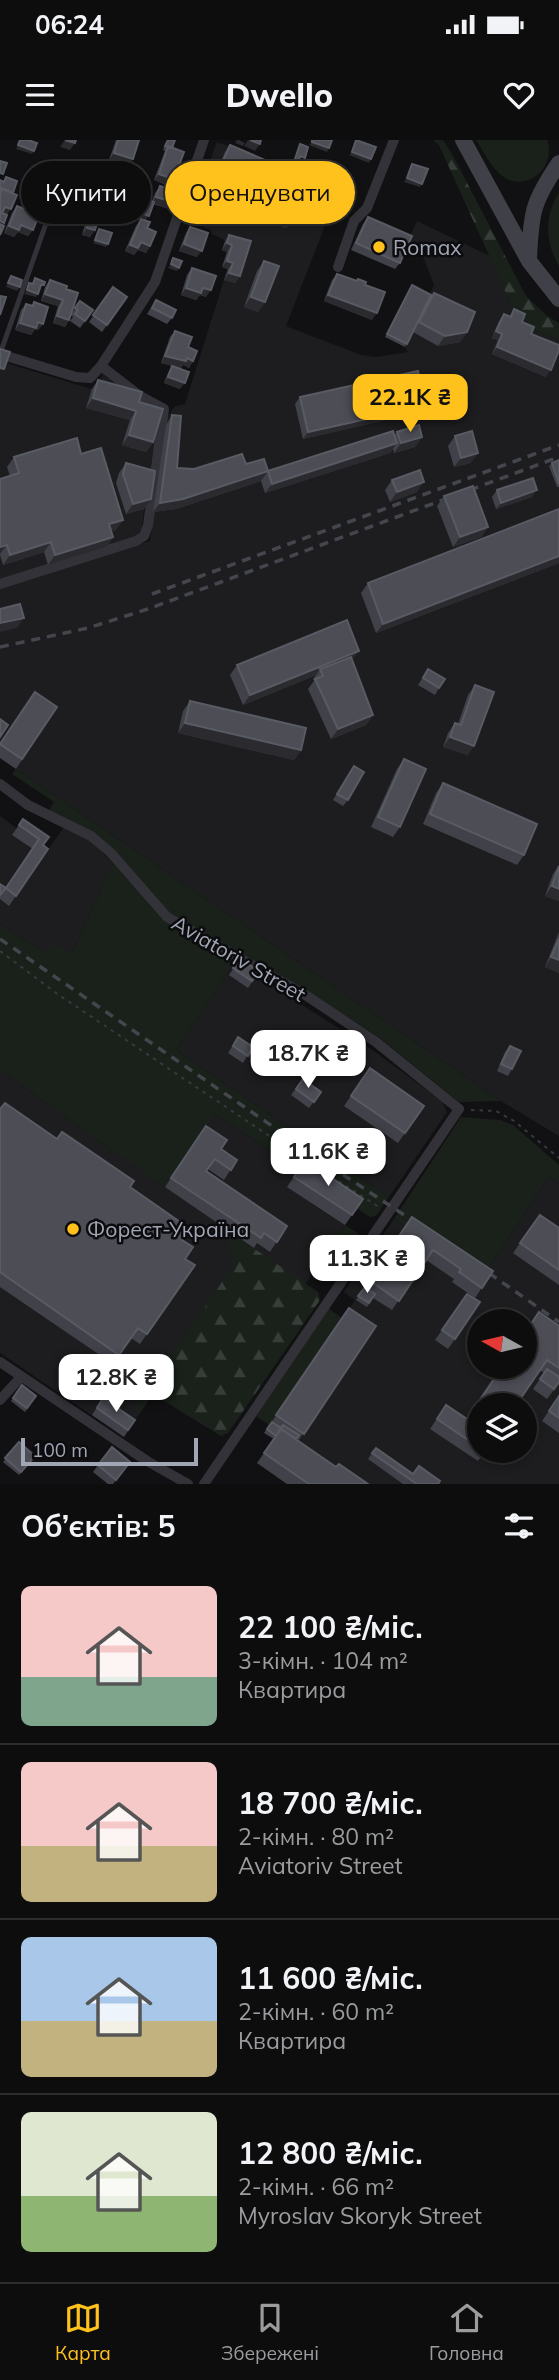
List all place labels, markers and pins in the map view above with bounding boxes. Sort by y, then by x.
place label: Romax [393,234,462,260]
marker: Romax [371,239,387,255]
pin: 22.1K ₴ [345,374,475,434]
pin: 18.7K ₴ [243,1030,373,1090]
pin: 11.6K ₴ [263,1128,393,1188]
place label: Форест-Україна [87,1216,249,1242]
marker: Форест-Україна [65,1221,81,1237]
pin: 11.3K ₴ [302,1236,432,1295]
pin: 12.8K ₴ [51,1354,181,1414]

